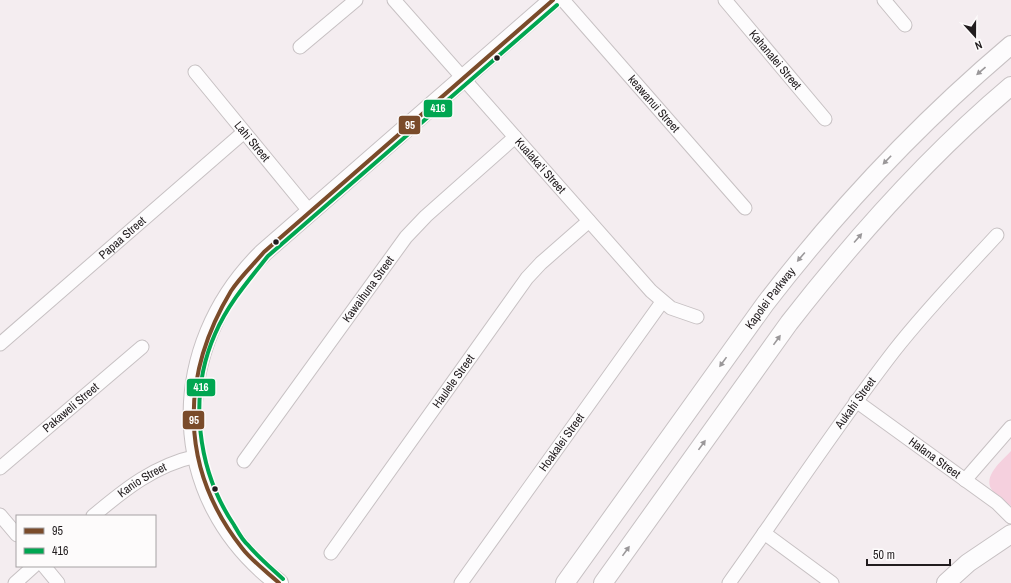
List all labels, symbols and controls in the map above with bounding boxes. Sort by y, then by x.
north arrow [955,16,995,56]
street label: Kahanalei Street [745,26,805,93]
text: N [973,38,984,53]
unlabelled marker [492,53,502,63]
one-way arrow [976,66,987,75]
street label: keawanui Street [624,72,684,136]
line badge: 416 [423,99,453,118]
text: 416 [430,101,446,115]
line badge: 95 [398,115,421,135]
street label: Lahi Street [231,118,274,165]
text: 95 [405,118,415,132]
street label: Kualaka'i Street [511,134,569,197]
one-way arrow [883,155,892,165]
street label: Papaa Street [95,213,149,263]
one-way arrow [853,233,863,243]
unlabelled marker [271,237,281,247]
one-way arrow [797,252,806,263]
street label: Kawaihuna Street [339,253,398,326]
street label: Kapolei Parkway [741,264,799,332]
one-way arrow [773,334,781,345]
street label: Haulele Street [429,351,478,411]
one-way arrow [719,356,728,367]
street label: Aukahi Street [831,374,880,433]
line badge: 416 [186,378,216,397]
street label: Pakaweli Street [39,379,102,436]
text: 416 [193,380,209,394]
line badge: 95 [182,410,205,430]
street label: Hoakalei Street [535,410,588,475]
text: 95 [189,413,199,427]
street label: Halana Street [905,434,964,482]
one-way arrow [697,440,706,451]
street label: Kanio Street [114,459,169,501]
unlabelled marker [210,484,220,494]
legend [16,515,156,567]
text: 95 [52,523,63,539]
scale bar [867,541,950,567]
text: 416 [52,543,68,559]
one-way arrow [622,546,630,557]
text: 50 m [873,547,895,563]

